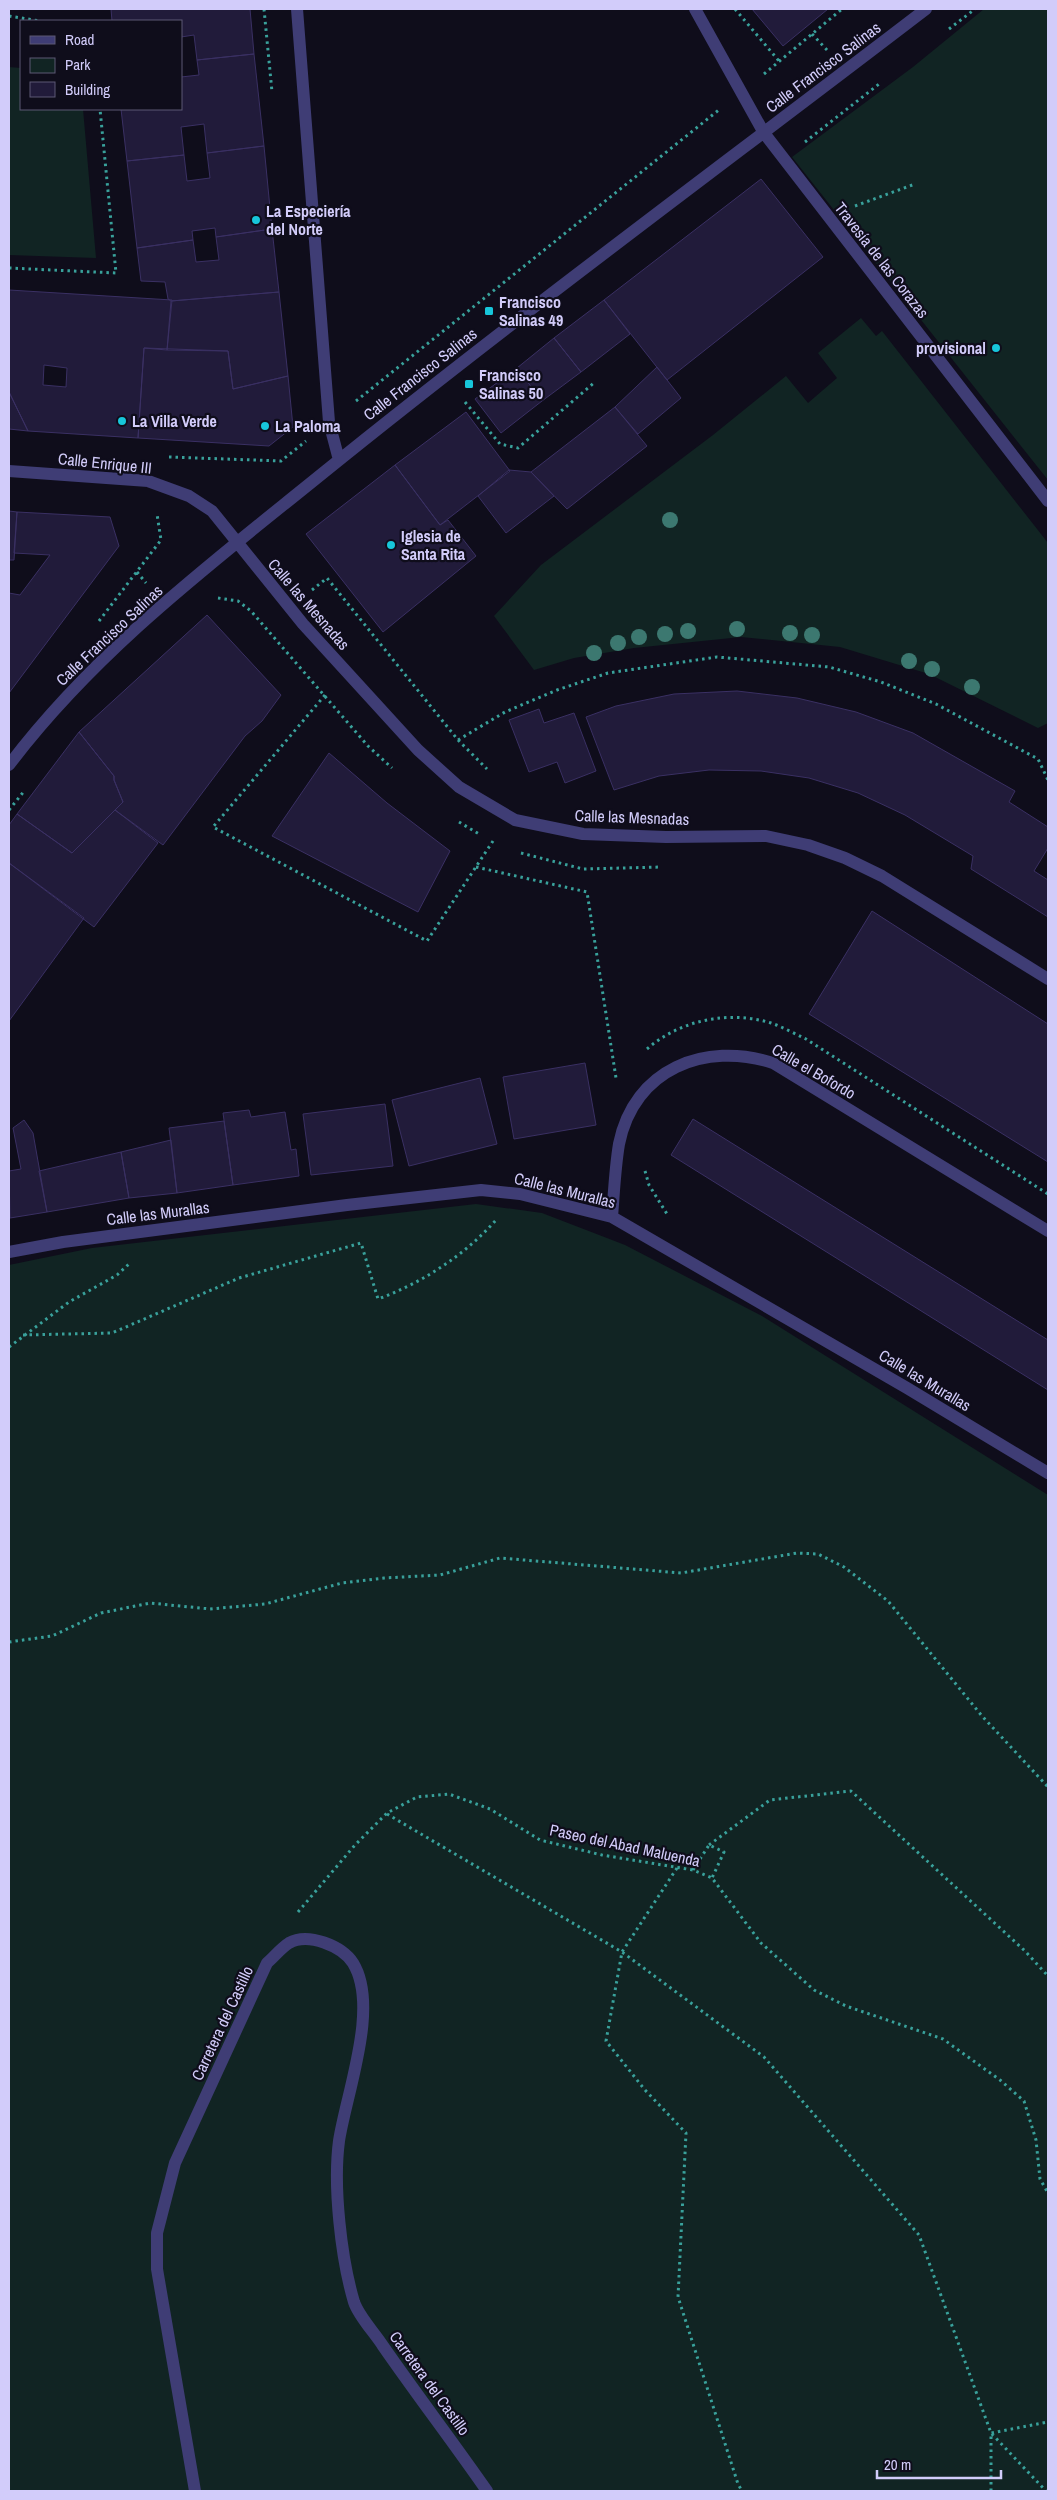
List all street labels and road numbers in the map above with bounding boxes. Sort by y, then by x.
street label: Calle Francisco Salinas [761,17,885,117]
street label: Travesía de las Corazas [830,197,934,323]
street label: Calle Francisco Salinas [359,323,481,425]
street label: Calle Enrique III [57,447,153,479]
street label: Calle las Mesnadas [263,554,355,654]
street label: Calle Francisco Salinas [51,580,167,690]
street label: Calle las Mesnadas [574,804,690,830]
street label: Calle el Bofordo [768,1038,860,1104]
street label: Calle las Murallas [512,1167,618,1213]
street label: Calle las Murallas [105,1196,211,1230]
street label: Calle las Murallas [875,1344,975,1416]
street label: Paseo del Abad Maluenda [548,1818,703,1872]
street label: Carretera del Castillo [186,1962,258,2084]
street label: Carretera del Castillo [385,2326,475,2440]

